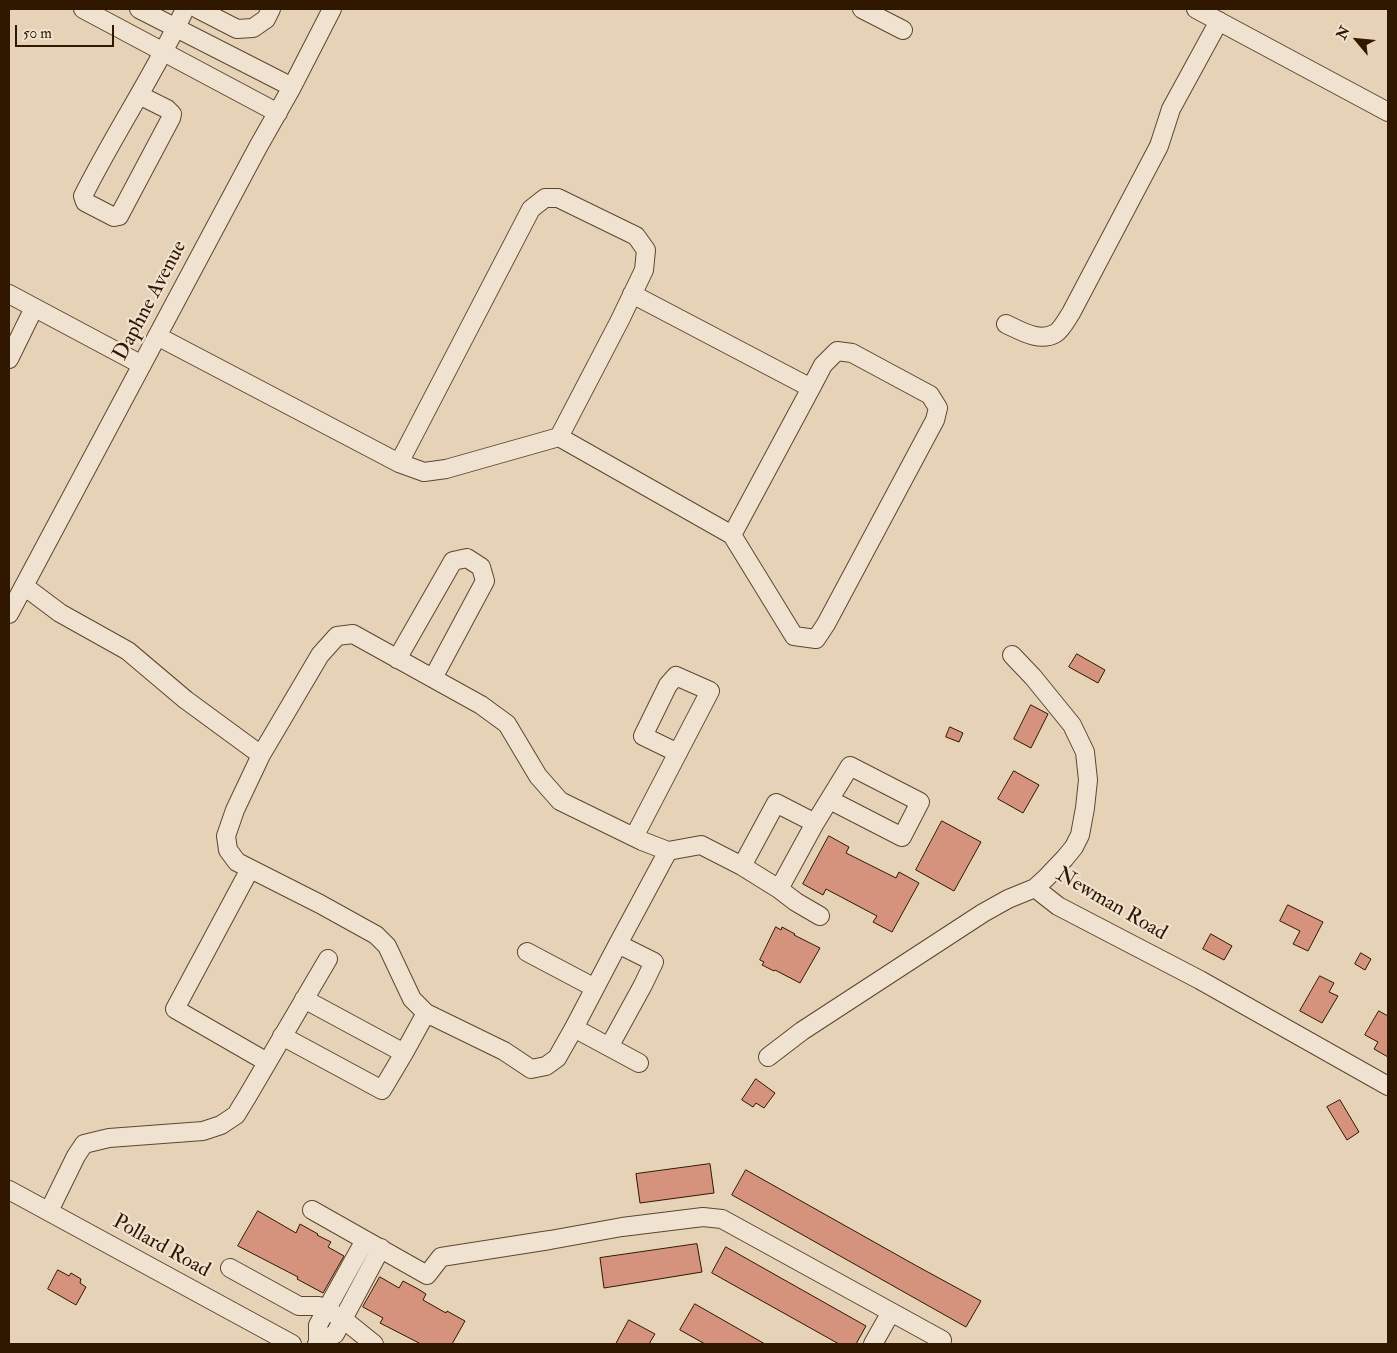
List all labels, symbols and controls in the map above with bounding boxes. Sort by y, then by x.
scale bar [18,15,116,47]
north arrow [1332,15,1382,65]
text: N [1333,23,1354,42]
text: 50 m [23,24,52,43]
street label: Daphne Avenue [109,237,193,365]
street label: Newman Road [1051,863,1171,947]
street label: Pollard Road [108,1210,214,1284]

